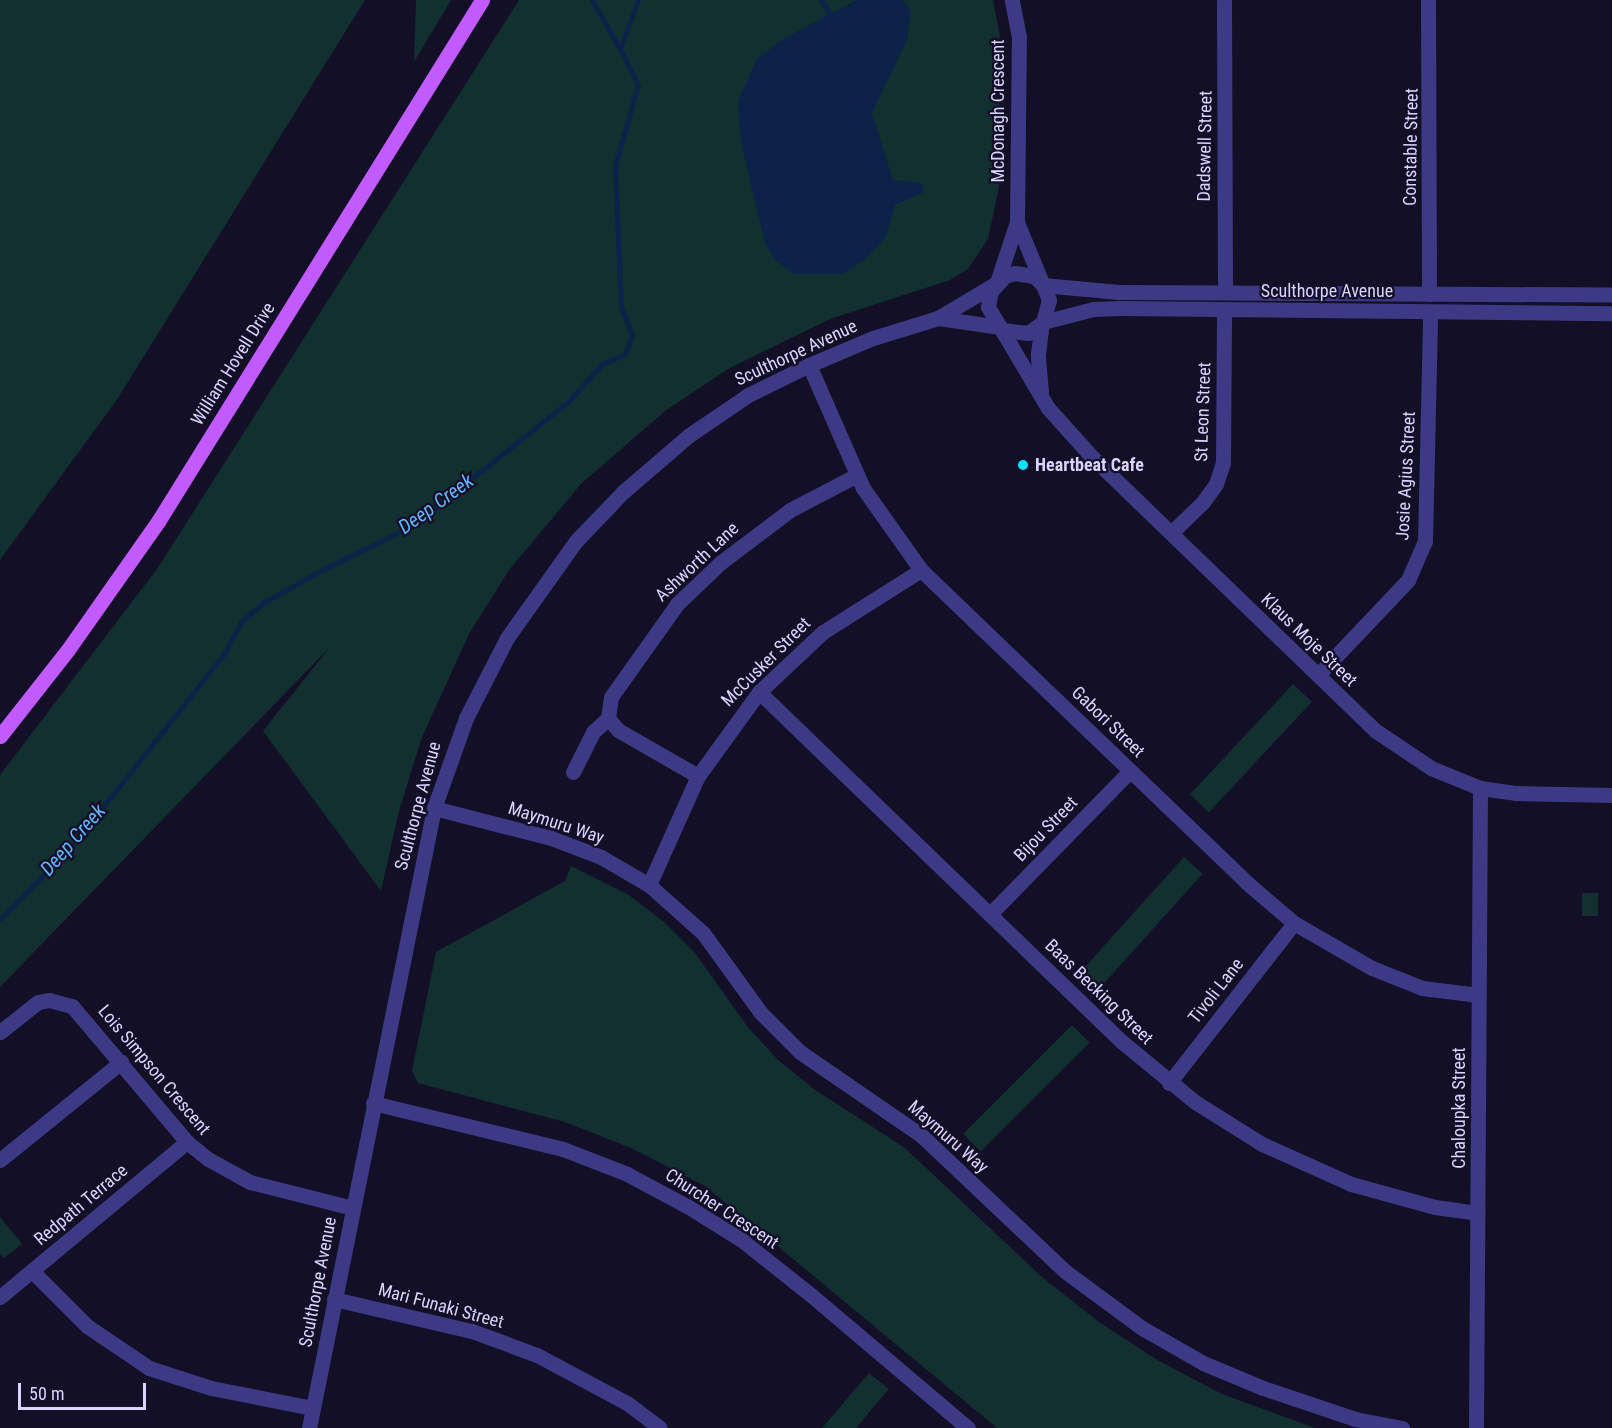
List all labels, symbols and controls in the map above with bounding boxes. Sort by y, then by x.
street label: McDonagh Crescent [987,39,1009,183]
street label: Constable Street [1399,88,1423,206]
street label: Dadswell Street [1193,90,1217,202]
street label: Sculthorpe Avenue [1261,280,1393,302]
street label: William Hovell Drive [186,299,280,429]
street label: Sculthorpe Avenue [731,315,861,391]
street label: St Leon Street [1190,362,1216,462]
street label: Josie Agius Street [1392,411,1420,541]
place label: Heartbeat Cafe [1035,454,1144,476]
marker: Heartbeat Cafe [1016,458,1030,472]
water label: Deep Creek [394,469,478,539]
street label: Ashworth Lane [651,518,743,606]
street label: Klaus Moje Street [1257,589,1361,691]
street label: McCusker Street [717,613,815,711]
street label: Gabori Street [1067,682,1149,762]
street label: Sculthorpe Avenue [390,739,446,873]
street label: Bijou Street [1010,792,1082,866]
street label: Maymuru Way [505,797,607,849]
water label: Deep Creek [35,799,111,881]
street label: Baas Becking Street [1040,935,1158,1049]
street label: Tivoli Lane [1184,954,1248,1028]
street label: Lois Simpson Crescent [93,1001,215,1139]
street label: Chaloupka Street [1448,1047,1470,1169]
street label: Maymuru Way [903,1096,993,1178]
street label: Redpath Terrace [30,1160,132,1250]
street label: Churcher Crescent [661,1164,783,1254]
street label: Sculthorpe Avenue [295,1215,341,1349]
street label: Mari Funaki Street [376,1279,506,1333]
scale bar [21,1371,148,1409]
text: 50 m [29,1383,64,1404]

